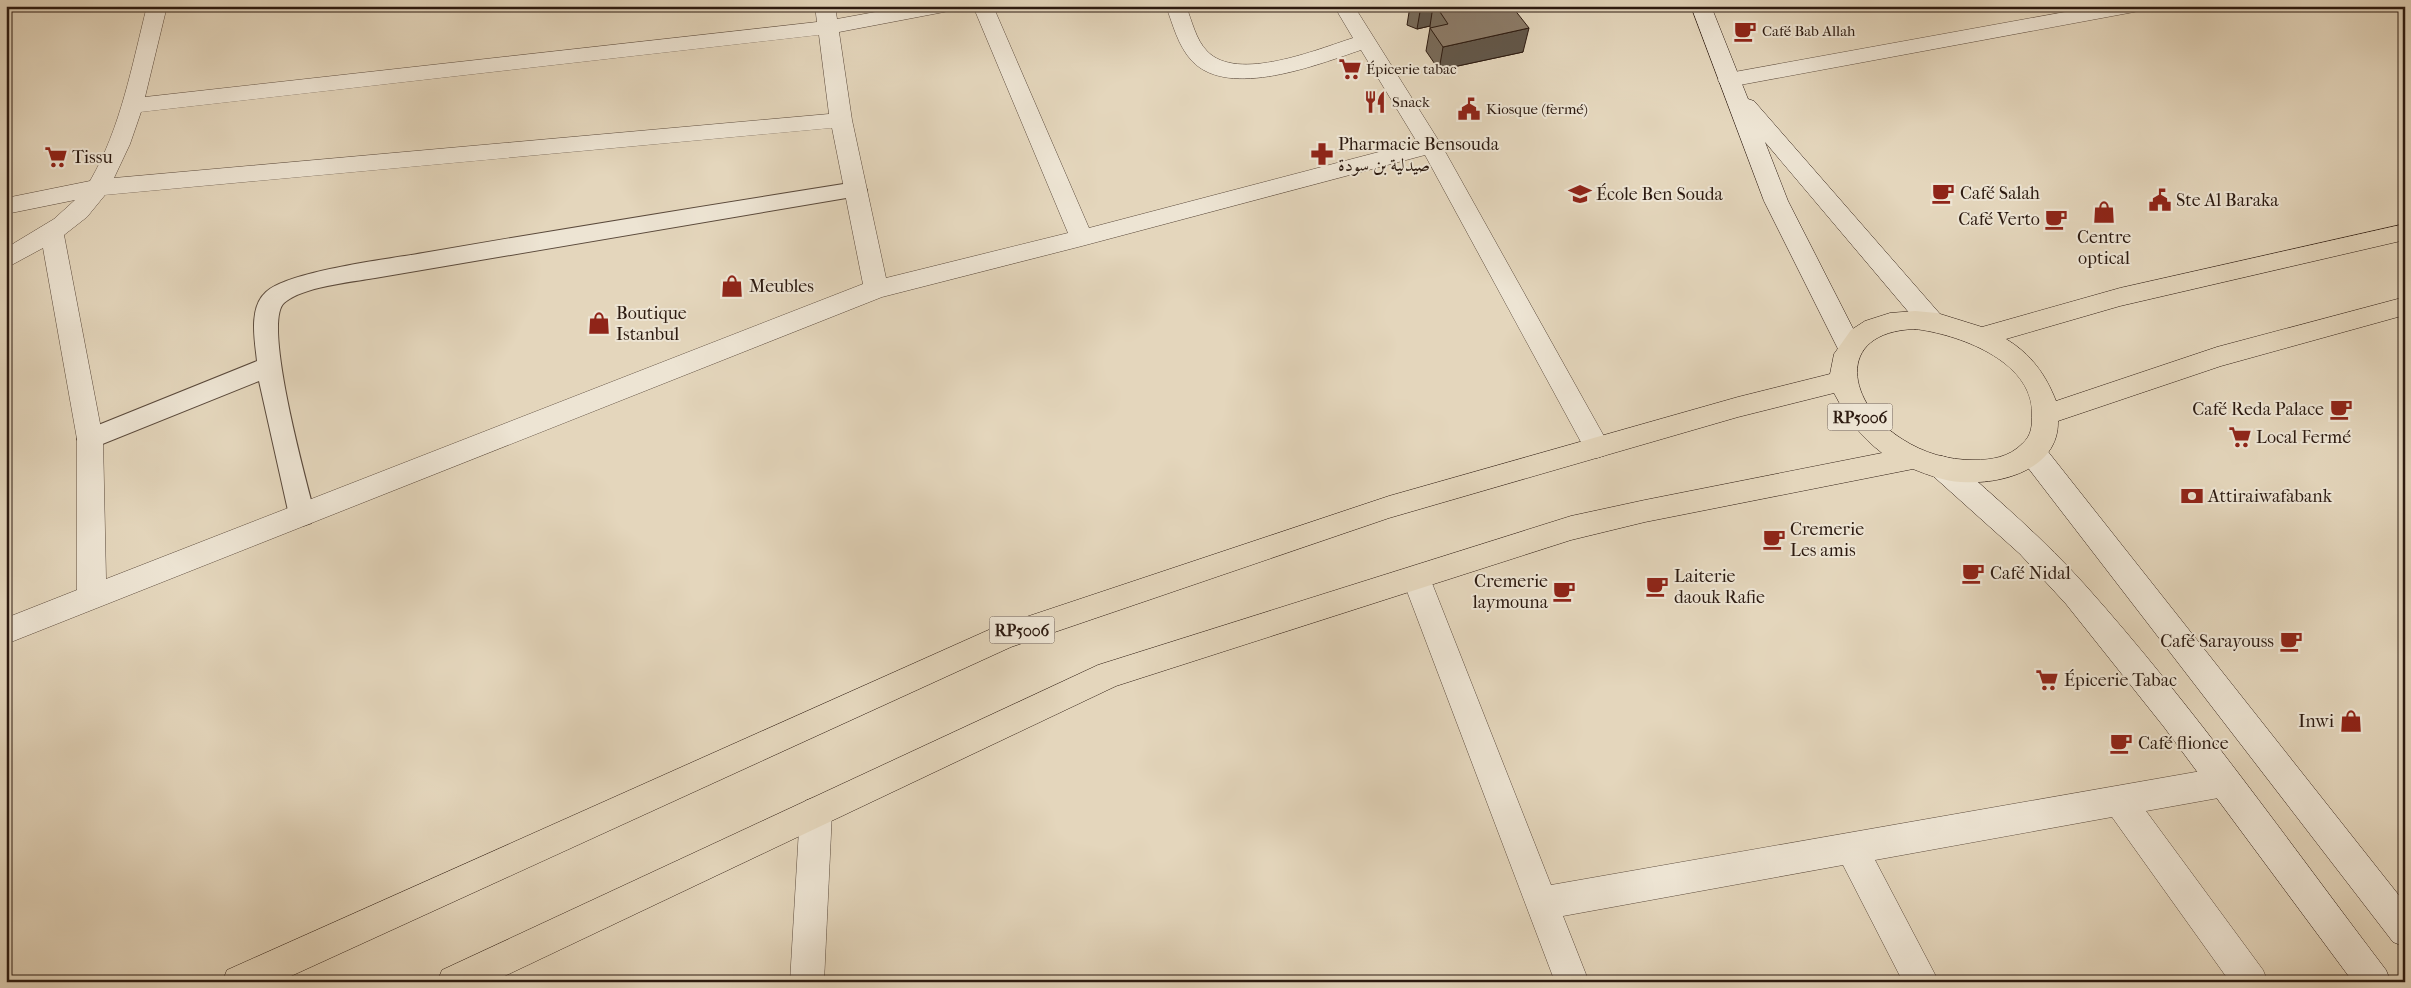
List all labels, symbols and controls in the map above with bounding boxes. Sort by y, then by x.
cafe icon: Café Bab Allah [1732,18,1758,44]
place label: Café Bab Allah [1762,22,1856,40]
supermarket icon: Épicerie tabac [1337,56,1363,82]
place label: Épicerie tabac [1366,60,1457,78]
restaurant icon: Snack [1362,89,1388,115]
place label: Snack [1392,93,1430,111]
public building icon: Kiosque (fermé) [1456,96,1482,122]
place label: Kiosque (fermé) [1486,100,1588,118]
place label: Pharmacie Bensouda صيدلية بن سودة [1338,134,1500,176]
pharmacy icon: Pharmacie Bensouda صيدلية بن سودة [1309,141,1335,167]
supermarket icon: Tissu [43,144,69,170]
place label: Tissu [72,147,113,168]
cafe icon: Café Salah [1930,180,1956,206]
school or university icon: École Ben Souda [1567,181,1593,207]
place label: École Ben Souda [1596,183,1724,205]
place label: Café Salah [1960,183,2040,204]
public building icon: Ste Al Baraka [2147,187,2173,213]
place label: Ste Al Baraka [2176,190,2279,211]
shop icon: Centre optical [2091,199,2117,225]
cafe icon: Café Verto [2043,206,2069,232]
place label: Café Verto [1958,209,2040,230]
place label: Centre optical [2077,227,2131,269]
shop icon: Meubles [719,273,745,299]
place label: Meubles [749,276,814,297]
place label: Boutique Istanbul [616,303,687,345]
shop icon: Boutique Istanbul [586,310,612,336]
cafe icon: Café Reda Palace [2328,396,2354,422]
place label: Café Reda Palace [2192,399,2324,420]
road number: RP5006 [1828,404,1892,431]
supermarket icon: Local Fermé [2227,424,2253,450]
place label: Local Fermé [2256,427,2351,448]
bank icon: Attiraiwafabank [2179,483,2205,509]
place label: Attiraiwafabank [2207,486,2333,507]
place label: Cremerie Les amis [1790,519,1864,561]
cafe icon: Cremerie Les amis [1761,526,1787,552]
cafe icon: Café Nidal [1960,560,1986,586]
place label: Café Nidal [1990,563,2071,584]
place label: Laiterie daouk Rafie [1674,566,1765,608]
place label: Cremerie laymouna [1472,571,1549,613]
cafe icon: Laiterie daouk Rafie [1644,573,1670,599]
cafe icon: Cremerie laymouna [1551,578,1577,604]
road number: RP5006 [990,616,1054,644]
cafe icon: Café Sarayouss [2278,628,2304,654]
place label: Café Sarayouss [2160,631,2274,652]
supermarket icon: Épicerie Tabac [2034,667,2060,693]
place label: Épicerie Tabac [2064,669,2177,691]
shop icon: Inwi [2338,708,2364,734]
place label: Inwi [2298,711,2335,732]
cafe icon: Café flionce [2108,730,2134,756]
place label: Café flionce [2138,733,2229,754]

